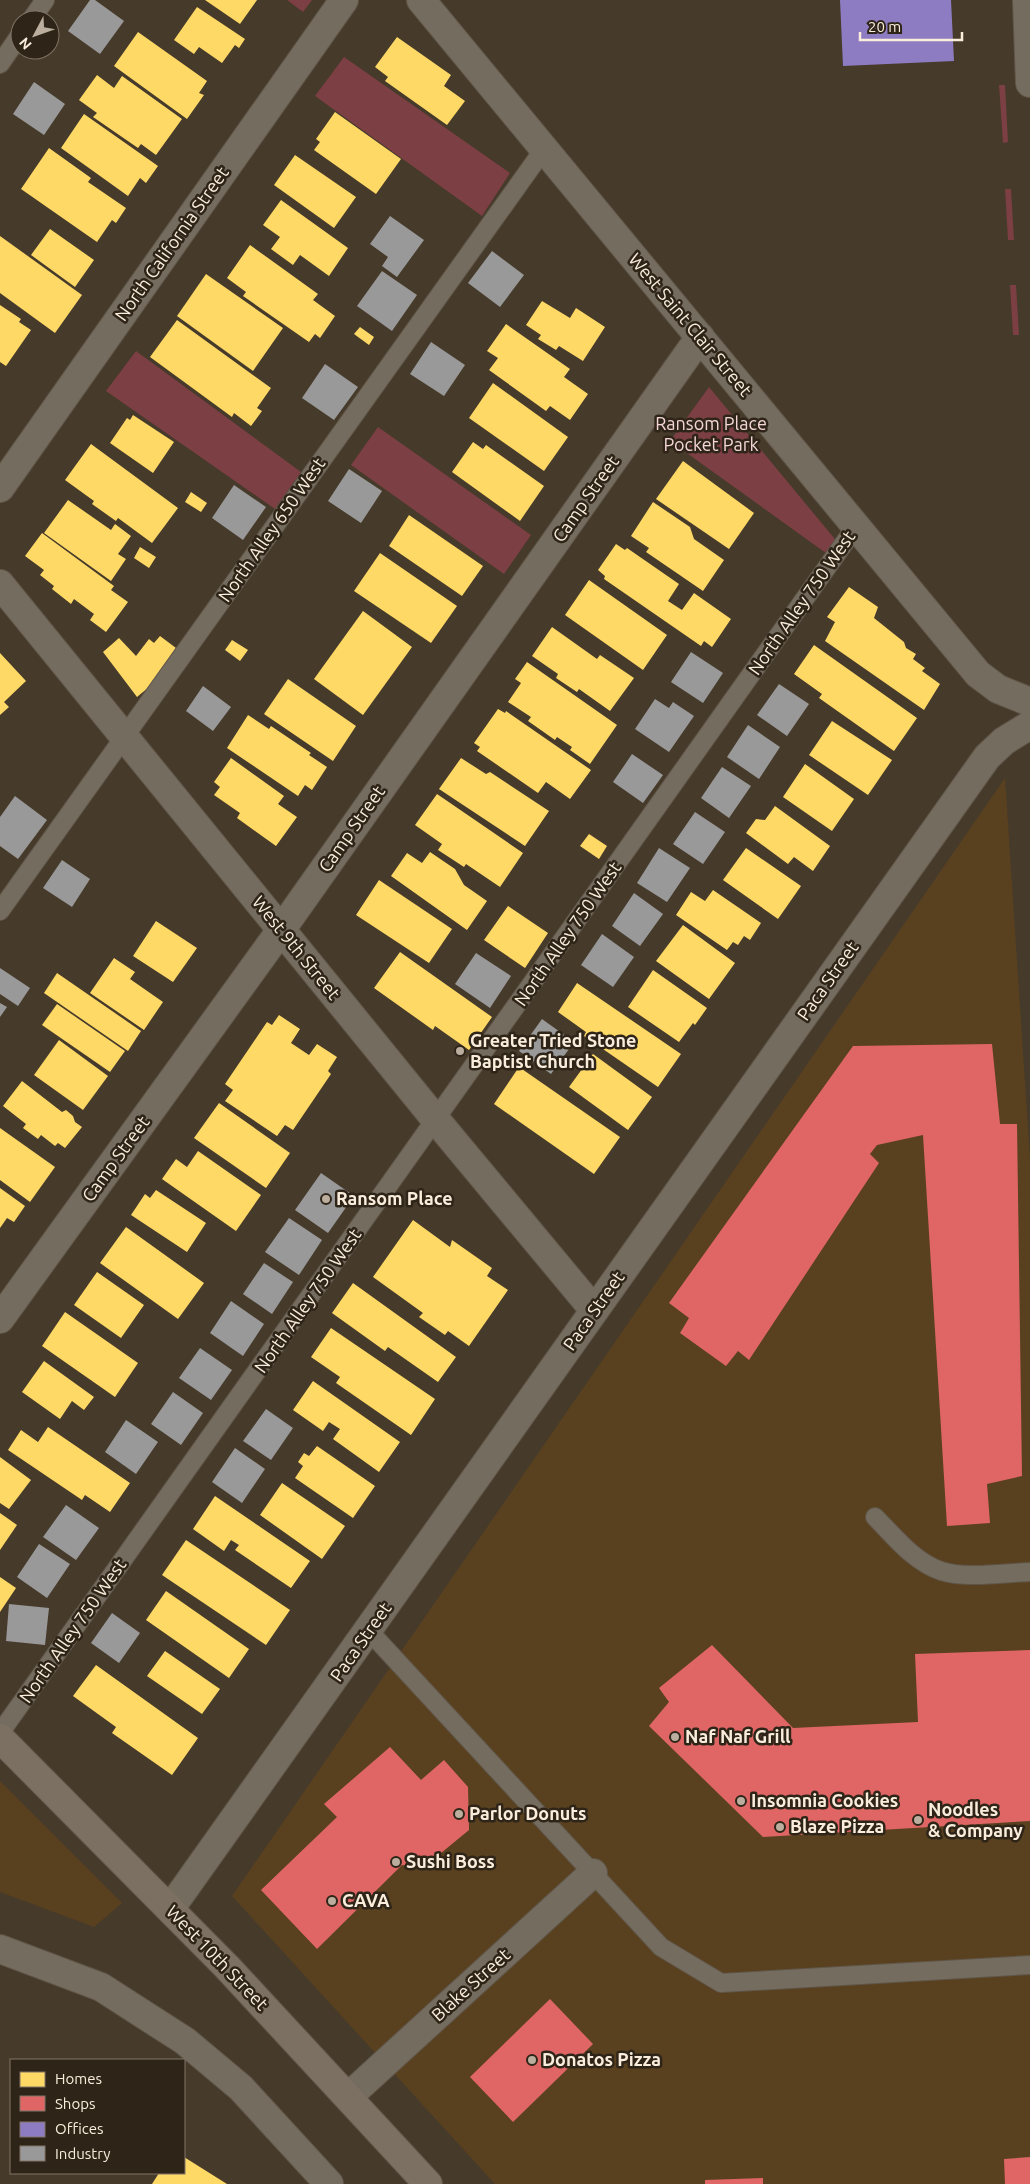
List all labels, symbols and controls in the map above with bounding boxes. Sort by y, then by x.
north arrow [10,10,60,60]
scale bar [860,10,962,42]
text: 20 m [868,18,901,35]
text: N [16,34,35,53]
street label: North California Street [110,163,232,324]
street label: West Saint Clair Street [625,249,756,400]
park label: Ransom Place Pocket Park [655,413,767,454]
street label: Camp Street [548,451,622,545]
street label: North Alley 650 West [214,454,329,605]
street label: North Alley 750 West [744,527,859,678]
street label: Camp Street [314,781,388,875]
street label: North Alley 750 West [510,858,625,1009]
street label: West 9th Street [249,892,345,1003]
street label: Paca Street [793,937,862,1024]
place label: Greater Tried Stone Baptist Church [470,1030,636,1071]
marker: Greater Tried Stone Baptist Church [454,1045,466,1057]
street label: Camp Street [77,1112,153,1205]
place label: Ransom Place [336,1188,453,1208]
marker: Ransom Place [320,1193,332,1205]
street label: North Alley 750 West [250,1225,365,1376]
street label: Paca Street [559,1267,628,1354]
street label: North Alley 750 West [15,1555,130,1706]
street label: Paca Street [326,1598,395,1685]
place label: Naf Naf Grill [685,1726,791,1746]
marker: Naf Naf Grill [669,1731,681,1743]
place label: Insomnia Cookies [751,1790,898,1810]
marker: Insomnia Cookies [735,1795,747,1807]
place label: Noodles & Company [928,1799,1023,1840]
place label: Parlor Donuts [469,1803,586,1823]
marker: Parlor Donuts [453,1808,465,1820]
marker: Noodles & Company [912,1814,924,1826]
place label: Blaze Pizza [790,1816,884,1836]
marker: Blaze Pizza [774,1821,786,1833]
place label: Sushi Boss [406,1851,495,1871]
marker: Sushi Boss [390,1856,402,1868]
place label: CAVA [342,1890,390,1910]
marker: CAVA [326,1895,338,1907]
street label: West 10th Street [163,1901,273,2014]
street label: Blake Street [427,1944,514,2025]
place label: Donatos Pizza [542,2049,661,2069]
marker: Donatos Pizza [526,2054,538,2066]
legend [10,2059,185,2174]
text: Homes [55,2070,102,2087]
text: Shops [55,2095,96,2112]
text: Offices [55,2120,103,2137]
text: Industry [55,2145,110,2162]

